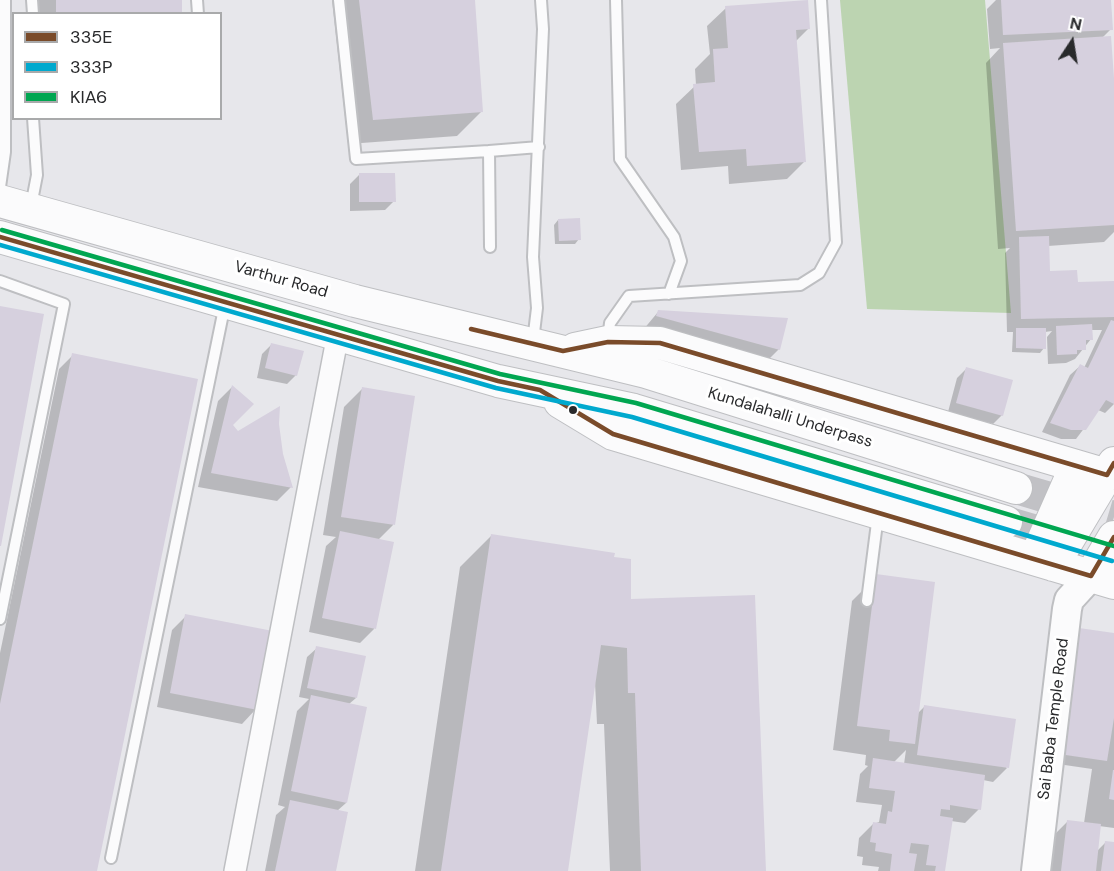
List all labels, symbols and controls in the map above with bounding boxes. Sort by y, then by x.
legend [12,12,222,120]
north arrow [1042,12,1102,72]
text: N [1068,12,1084,35]
text: 335E [70,25,112,49]
text: 333P [70,55,112,79]
text: KIA6 [70,85,107,109]
street label: Varthur Road [232,257,330,303]
street label: Kundalahalli Underpass [705,384,875,452]
unlabelled marker [567,404,579,416]
street label: Sai Baba Temple Road [1035,637,1073,801]

